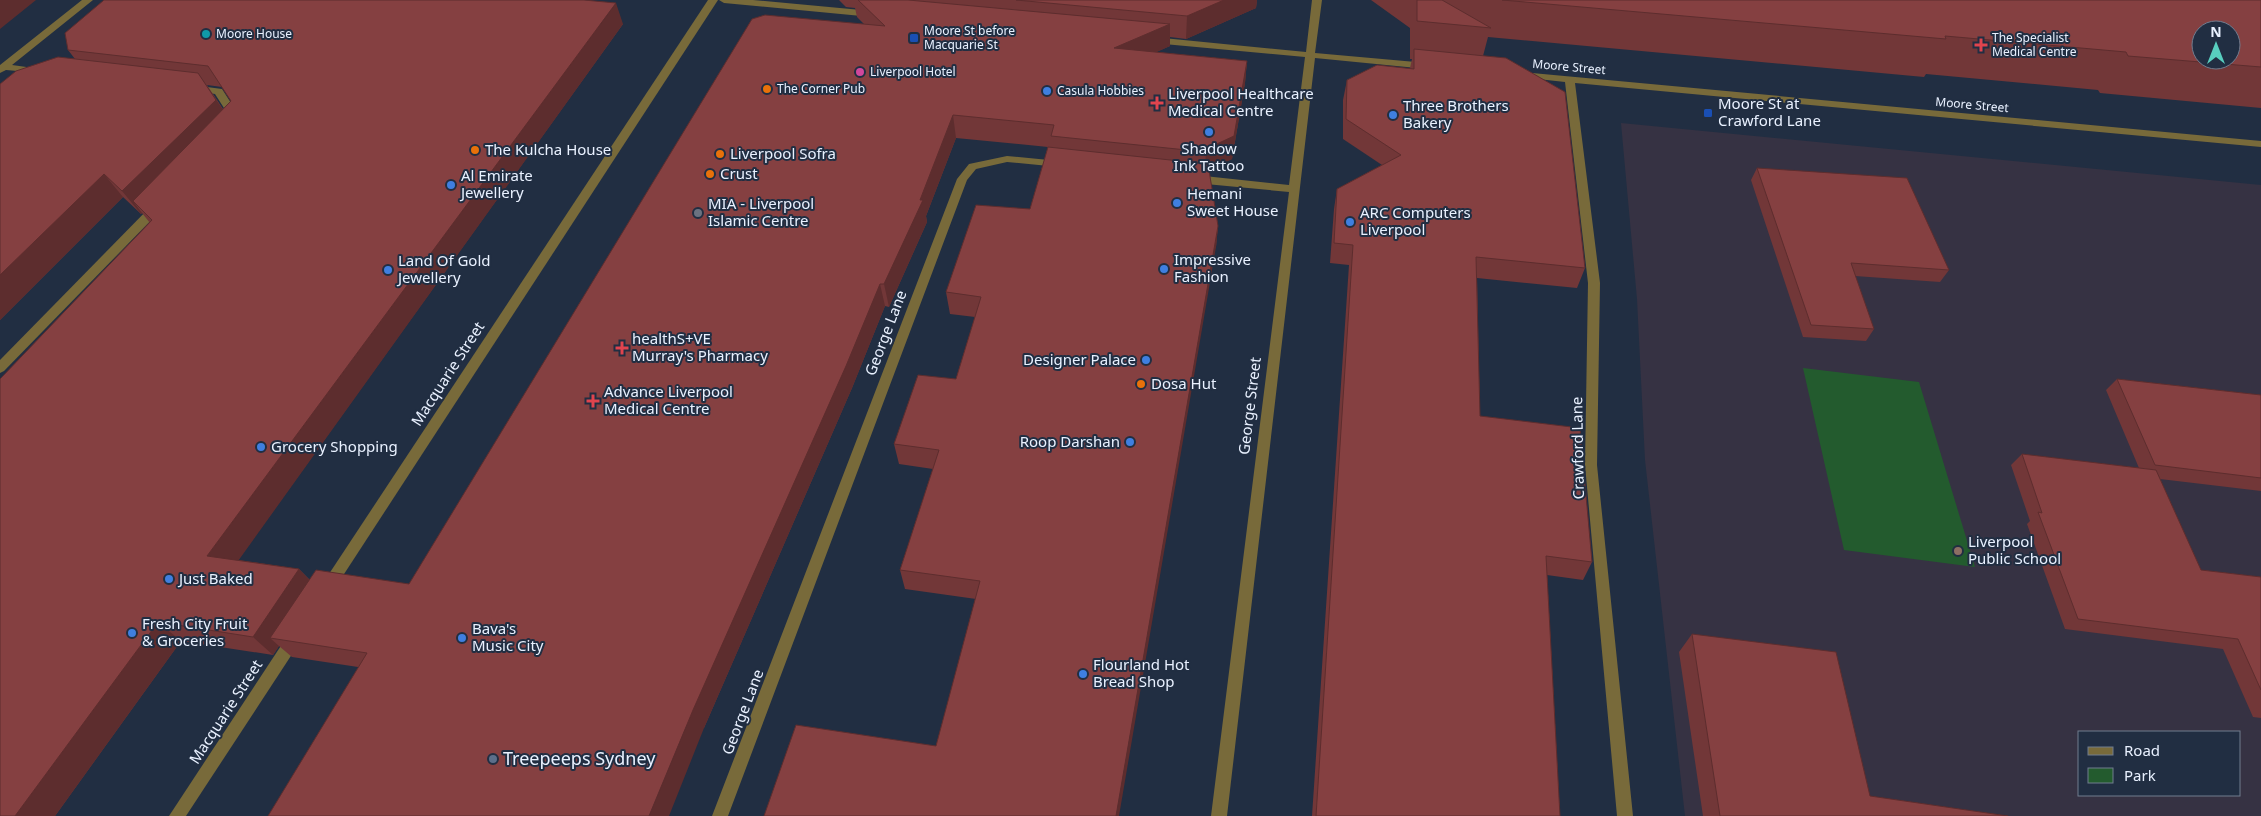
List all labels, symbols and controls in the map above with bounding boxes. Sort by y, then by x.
north arrow [2191,20,2241,70]
place label: Moore St before Macquarie St [924,22,1015,53]
text: N [2210,22,2222,41]
place label: Moore House [216,25,292,42]
marker: Moore House [200,28,212,40]
place label: The Specialist Medical Centre [1992,29,2077,60]
marker: Moore St before Macquarie St [908,32,920,44]
marker: The Specialist Medical Centre [1974,38,1988,52]
street label: Moore Street [1532,55,1607,78]
place label: Liverpool Hotel [870,63,956,80]
marker: Liverpool Hotel [854,66,866,78]
place label: The Corner Pub [777,80,865,97]
place label: Casula Hobbies [1057,82,1144,99]
marker: The Corner Pub [761,83,773,95]
place label: Liverpool Healthcare Medical Centre [1168,83,1314,120]
marker: Casula Hobbies [1041,85,1053,97]
place label: Moore St at Crawford Lane [1718,93,1821,130]
street label: Moore Street [1935,93,2010,116]
place label: Three Brothers Bakery [1403,95,1509,132]
marker: Liverpool Healthcare Medical Centre [1150,96,1164,110]
marker: Moore St at Crawford Lane [1702,107,1714,119]
marker: Three Brothers Bakery [1387,109,1399,121]
marker: Shadow Ink Tattoo [1203,126,1215,138]
place label: Shadow Ink Tattoo [1174,138,1244,175]
place label: The Kulcha House [485,139,611,159]
place label: Liverpool Sofra [730,143,836,163]
marker: The Kulcha House [469,144,481,156]
marker: Liverpool Sofra [714,148,726,160]
place label: Crust [720,163,758,183]
place label: Al Emirate Jewellery [459,165,533,202]
marker: Crust [704,168,716,180]
marker: Al Emirate Jewellery [445,179,457,191]
place label: Hemani Sweet House [1187,183,1278,220]
place label: MIA - Liverpool Islamic Centre [708,193,814,230]
marker: Hemani Sweet House [1171,197,1183,209]
place label: ARC Computers Liverpool [1360,202,1471,239]
marker: MIA - Liverpool Islamic Centre [692,207,704,219]
marker: ARC Computers Liverpool [1344,216,1356,228]
place label: Impressive Fashion [1174,249,1251,286]
place label: Land Of Gold Jewellery [396,250,491,287]
marker: Impressive Fashion [1158,263,1170,275]
marker: Land Of Gold Jewellery [382,264,394,276]
street label: George Lane [860,287,911,378]
street label: Macquarie Street [406,317,489,429]
place label: healthS+VE Murray's Pharmacy [632,328,768,365]
marker: healthS+VE Murray's Pharmacy [616,342,628,354]
place label: Designer Palace [1023,349,1136,369]
marker: Designer Palace [1140,354,1152,366]
street label: George Street [1233,355,1265,456]
place label: Dosa Hut [1151,373,1217,393]
marker: Dosa Hut [1135,378,1147,390]
place label: Advance Liverpool Medical Centre [604,381,733,418]
marker: Advance Liverpool Medical Centre [586,394,600,408]
street label: Crawford Lane [1566,396,1588,500]
place label: Roop Darshan [1020,431,1120,451]
place label: Grocery Shopping [271,436,398,456]
marker: Roop Darshan [1124,436,1136,448]
marker: Grocery Shopping [255,441,267,453]
place label: Liverpool Public School [1968,531,2061,568]
marker: Liverpool Public School [1952,545,1964,557]
place label: Just Baked [177,568,253,588]
marker: Just Baked [163,573,175,585]
place label: Fresh City Fruit & Groceries [142,613,248,650]
place label: Bava's Music City [472,618,544,655]
marker: Fresh City Fruit & Groceries [126,627,138,639]
marker: Bava's Music City [456,632,468,644]
place label: Flourland Hot Bread Shop [1093,654,1190,691]
street label: Macquarie Street [184,655,267,767]
street label: George Lane [717,666,768,757]
marker: Flourland Hot Bread Shop [1077,668,1089,680]
legend [2078,731,2241,796]
text: Road [2124,740,2160,760]
place label: Treepeeps Sydney [503,746,656,770]
marker: Treepeeps Sydney [487,753,499,765]
text: Park [2124,765,2156,785]

